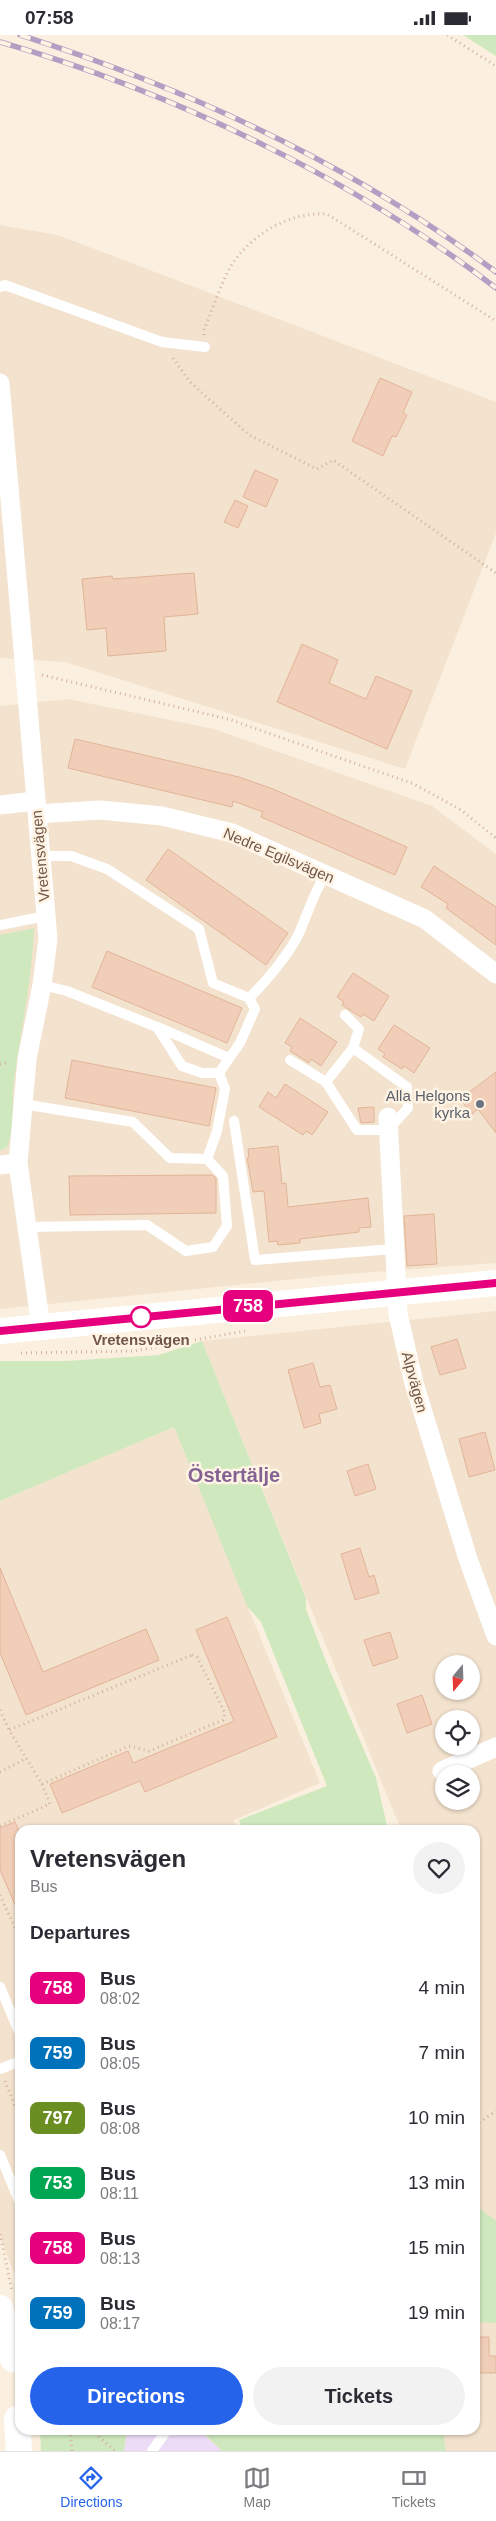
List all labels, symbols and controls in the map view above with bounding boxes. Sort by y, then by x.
text: 07:58 [25,7,74,28]
street label: Vretensvägen [28,809,52,903]
street label: Nedre Egilsvägen [221,824,337,886]
place label: Alla Helgons kyrka [386,1087,471,1121]
marker: Alla Helgons kyrka [474,1098,486,1110]
line badge: 758 [219,1290,277,1322]
text: 758 [233,1296,263,1316]
marker: Vretensvägen [130,1306,152,1328]
place label: Vretensvägen [92,1331,190,1348]
street label: Alpvägen [399,1350,431,1414]
district label: Östertälje [188,1464,280,1486]
north arrow [435,1655,480,1700]
map controls [435,1655,480,1810]
button: locate [435,1710,480,1755]
button: layers [435,1765,480,1810]
button: heart [413,1842,465,1894]
text: Vretensvägen [30,1845,186,1872]
text: Bus [30,1878,58,1895]
text: Departures [30,1922,130,1943]
text: Bus [100,1968,136,1989]
text: 4 min [419,1977,465,1998]
text: 758 [42,1978,73,1998]
text: 08:02 [100,1990,140,2007]
text: Bus [100,2033,136,2054]
text: 7 min [419,2042,465,2063]
text: 759 [42,2043,73,2063]
text: 08:05 [100,2055,140,2072]
text: Bus [100,2098,136,2119]
text: 10 min [408,2107,465,2128]
text: 797 [42,2108,73,2128]
text: 08:08 [100,2120,140,2137]
text: Bus [100,2163,136,2184]
text: 13 min [408,2172,465,2193]
text: 753 [42,2173,73,2193]
text: 08:11 [100,2185,139,2202]
text: Bus [100,2228,136,2249]
text: 15 min [408,2237,465,2258]
text: 758 [42,2238,73,2258]
text: 08:13 [100,2250,140,2267]
text: Bus [100,2293,136,2314]
text: 19 min [408,2302,465,2323]
text: 759 [42,2303,73,2323]
text: 08:17 [100,2315,140,2332]
button: Directions [30,2367,243,2425]
button: Tickets [253,2367,465,2425]
tab: Directions [60,2464,123,2510]
tab: Map [243,2464,271,2510]
tab: Tickets [392,2464,436,2510]

